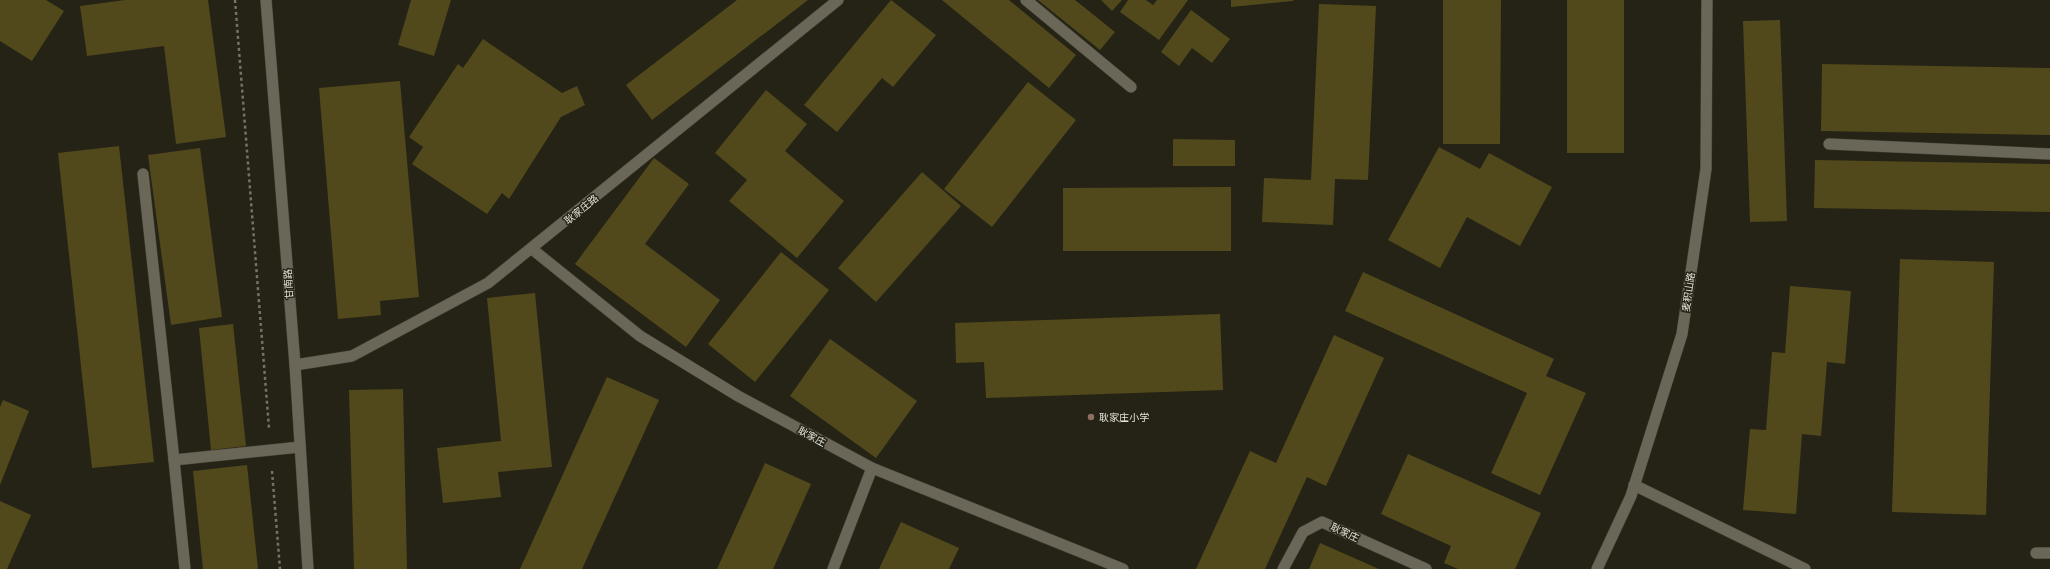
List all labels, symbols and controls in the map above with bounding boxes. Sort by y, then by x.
street label: 耿家庄路 [562,192,600,226]
street label: 甘南路 [281,269,295,299]
street label: 麦积山路 [1679,271,1697,313]
place label: 耿家庄小学 [1099,411,1149,423]
marker: 耿家庄小学 [1086,412,1096,422]
street label: 耿家庄 [796,424,828,448]
street label: 耿家庄 [1329,520,1361,544]

